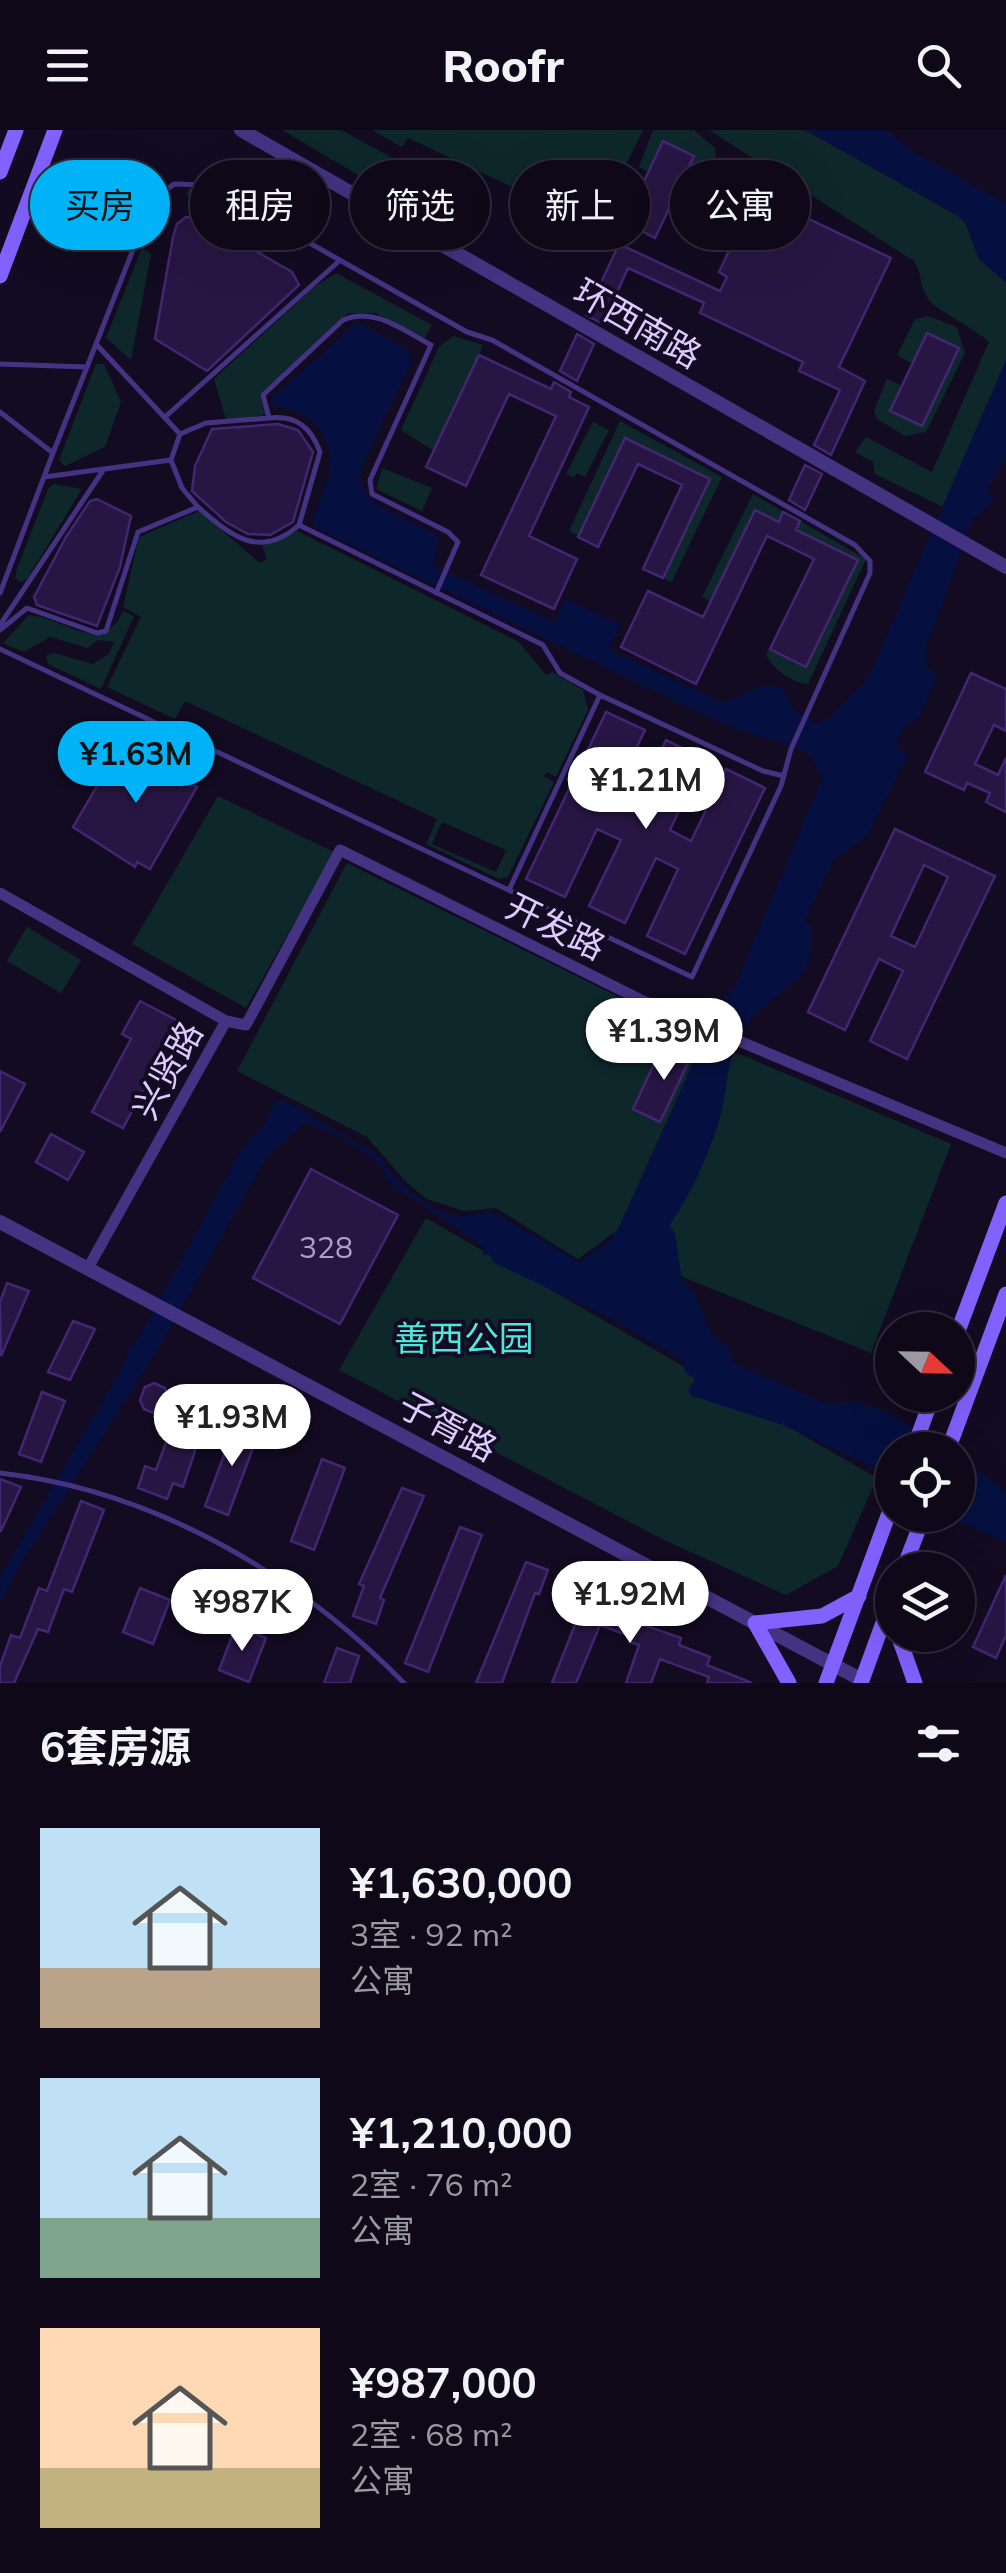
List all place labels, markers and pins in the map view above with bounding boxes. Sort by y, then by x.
pin: ¥1.63M [55,721,217,806]
pin: ¥1.21M [565,747,727,832]
pin: ¥1.39M [583,998,745,1083]
pin: ¥1.93M [151,1384,313,1469]
pin: ¥1.92M [549,1561,711,1646]
pin: ¥987K [172,1569,312,1654]

